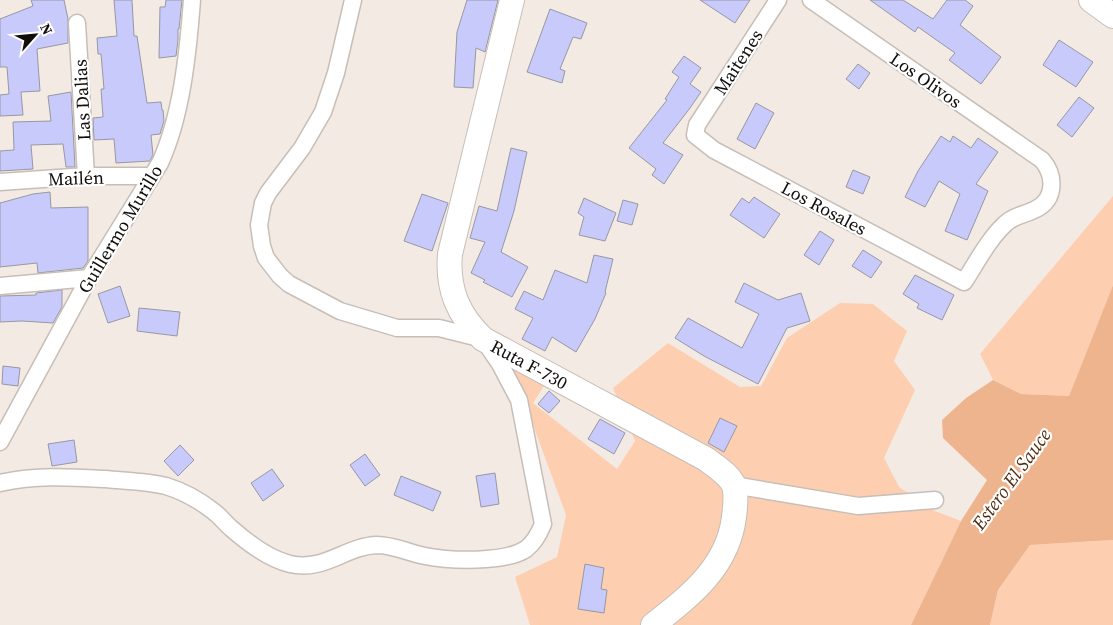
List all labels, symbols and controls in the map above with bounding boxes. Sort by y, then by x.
north arrow [10,10,60,60]
text: N [35,20,58,38]
street label: Maitenes [708,24,769,100]
street label: Los Olivos [885,46,967,114]
street label: Las Dalias [67,58,97,141]
street label: Guillermo Murillo [72,160,168,298]
street label: Mailén [48,165,104,191]
street label: Los Rosales [777,175,871,241]
street label: Ruta F-730 [487,333,572,395]
water label: Estero El Sauce [965,423,1057,536]

